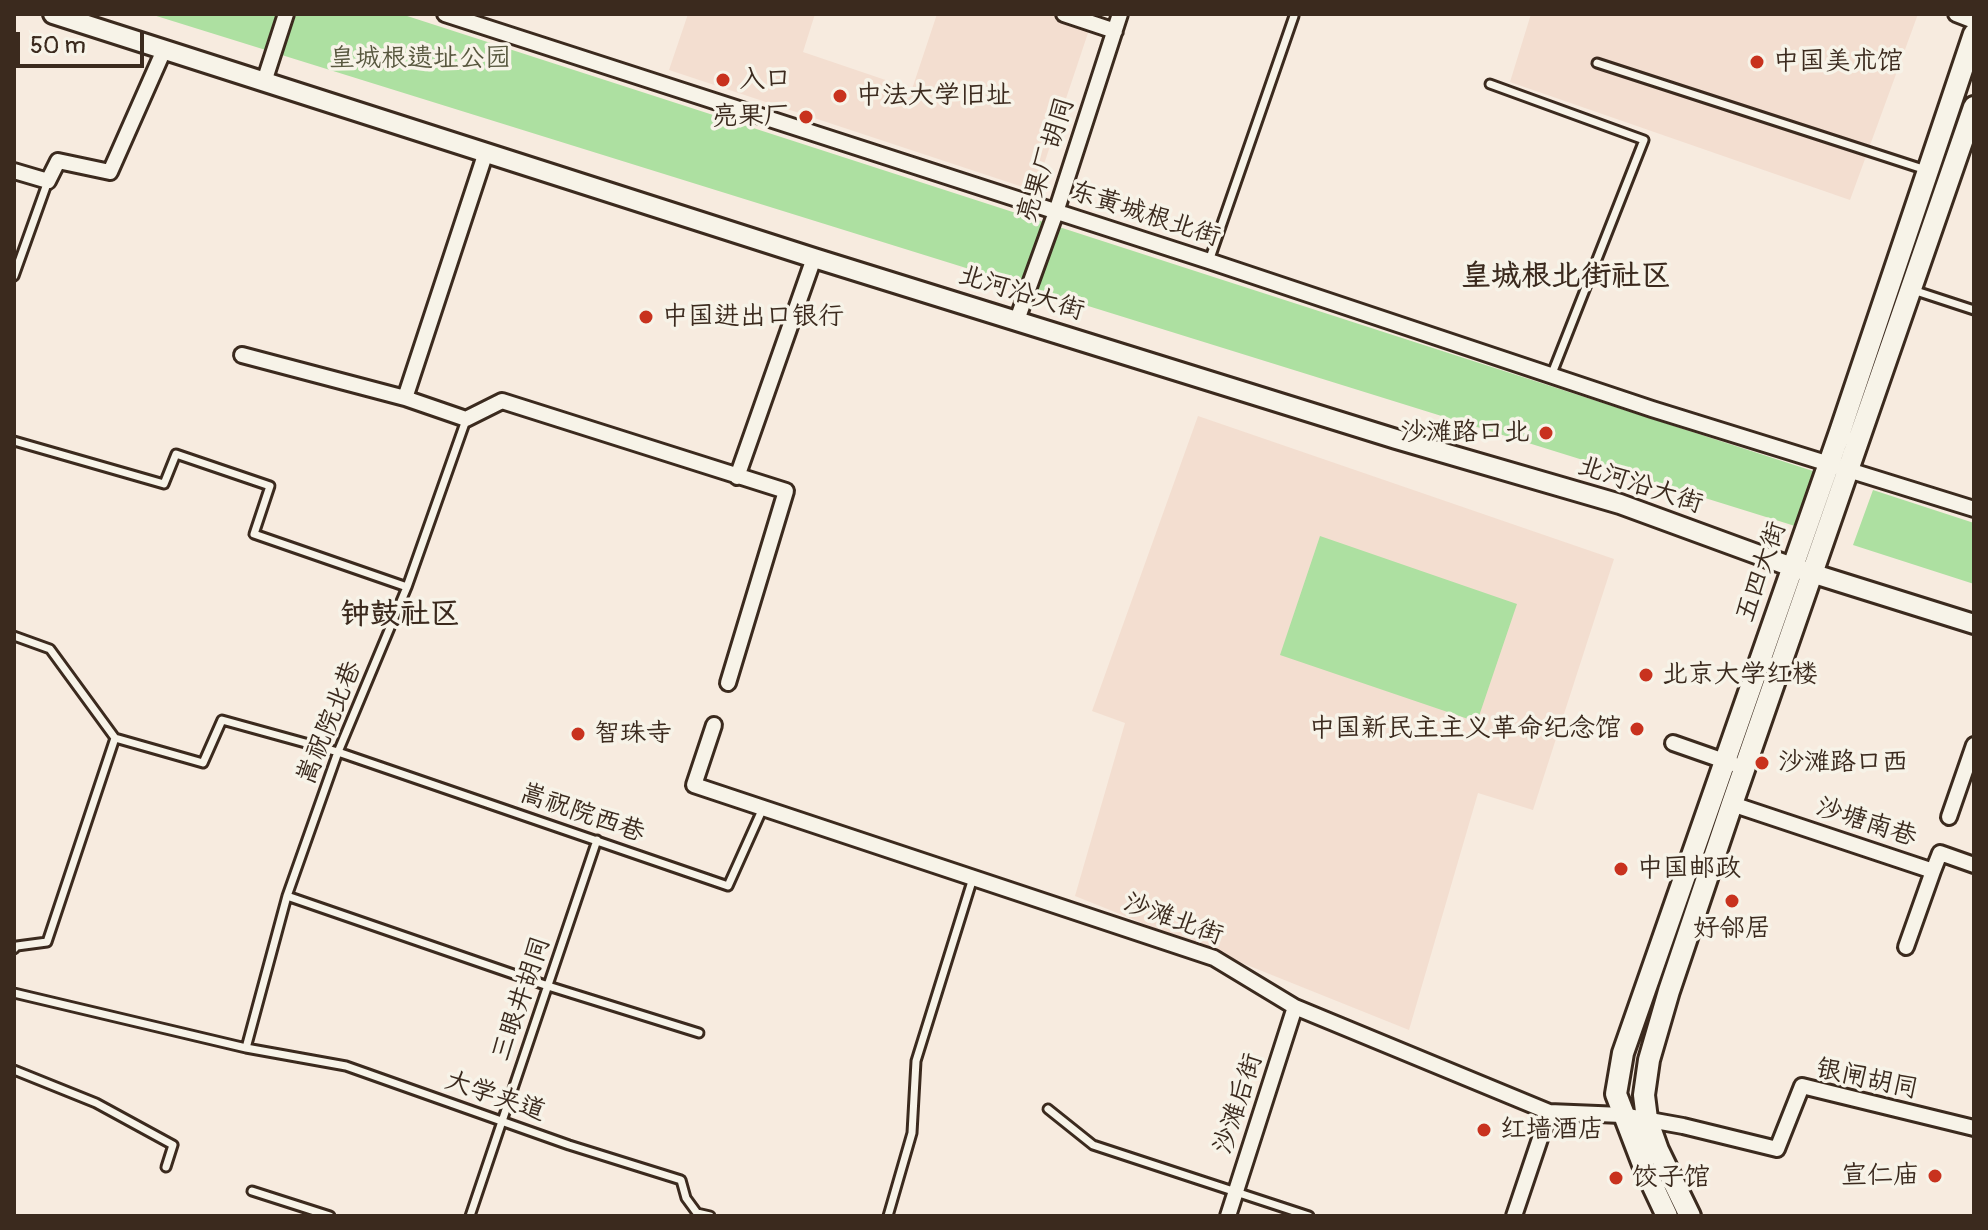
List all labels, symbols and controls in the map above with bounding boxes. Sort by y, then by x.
scale bar [20,16,148,66]
text: 50 m [30,31,86,60]
park label: 皇城根遗址公园 [329,43,511,75]
place label: 中国美术馆 [1773,46,1903,78]
marker: 中国美术馆 [1748,53,1766,71]
place label: 入口 [739,64,791,96]
marker: 入口 [714,71,732,89]
place label: 中法大学旧址 [856,80,1012,112]
marker: 中法大学旧址 [831,87,849,105]
street label: 亮果厂胡同 [1012,93,1082,227]
place label: 亮果厂 [712,101,790,133]
marker: 亮果厂 [797,108,815,126]
street label: 东黄城根北街 [1066,176,1224,254]
district label: 皇城根北街社区 [1461,259,1671,295]
street label: 北河沿大街 [954,260,1088,328]
place label: 中国进出口银行 [662,301,844,333]
marker: 中国进出口银行 [637,308,655,326]
place label: 沙滩路口北 [1400,417,1530,449]
marker: 沙滩路口北 [1537,424,1555,442]
street label: 北河沿大街 [1573,451,1707,521]
street label: 五四大街 [1730,518,1794,626]
district label: 钟鼓社区 [340,597,460,633]
street label: 嵩祝院北巷 [291,657,369,789]
place label: 北京大学红楼 [1662,659,1818,691]
marker: 北京大学红楼 [1637,666,1655,684]
place label: 中国新民主主义革命纪念馆 [1309,713,1621,745]
place label: 智珠寺 [594,718,672,750]
marker: 中国新民主主义革命纪念馆 [1628,720,1646,738]
marker: 智珠寺 [569,725,587,743]
place label: 沙滩路口西 [1778,747,1908,779]
marker: 沙滩路口西 [1753,754,1771,772]
street label: 嵩祝院西巷 [515,778,649,850]
street label: 沙塘南巷 [1812,792,1920,854]
place label: 中国邮政 [1637,853,1741,885]
marker: 中国邮政 [1612,860,1630,878]
street label: 沙滩北街 [1119,888,1227,952]
marker: 好邻居 [1723,892,1741,910]
place label: 好邻居 [1693,913,1771,945]
street label: 三眼井胡同 [486,932,558,1066]
street label: 沙滩后街 [1208,1050,1270,1158]
street label: 银闸胡同 [1813,1054,1921,1106]
street label: 大学夹道 [441,1065,549,1129]
place label: 红墙酒店 [1500,1114,1604,1146]
marker: 红墙酒店 [1475,1121,1493,1139]
place label: 宣仁庙 [1841,1160,1919,1192]
place label: 饺子馆 [1632,1162,1710,1194]
marker: 宣仁庙 [1926,1167,1944,1185]
marker: 饺子馆 [1607,1169,1625,1187]

